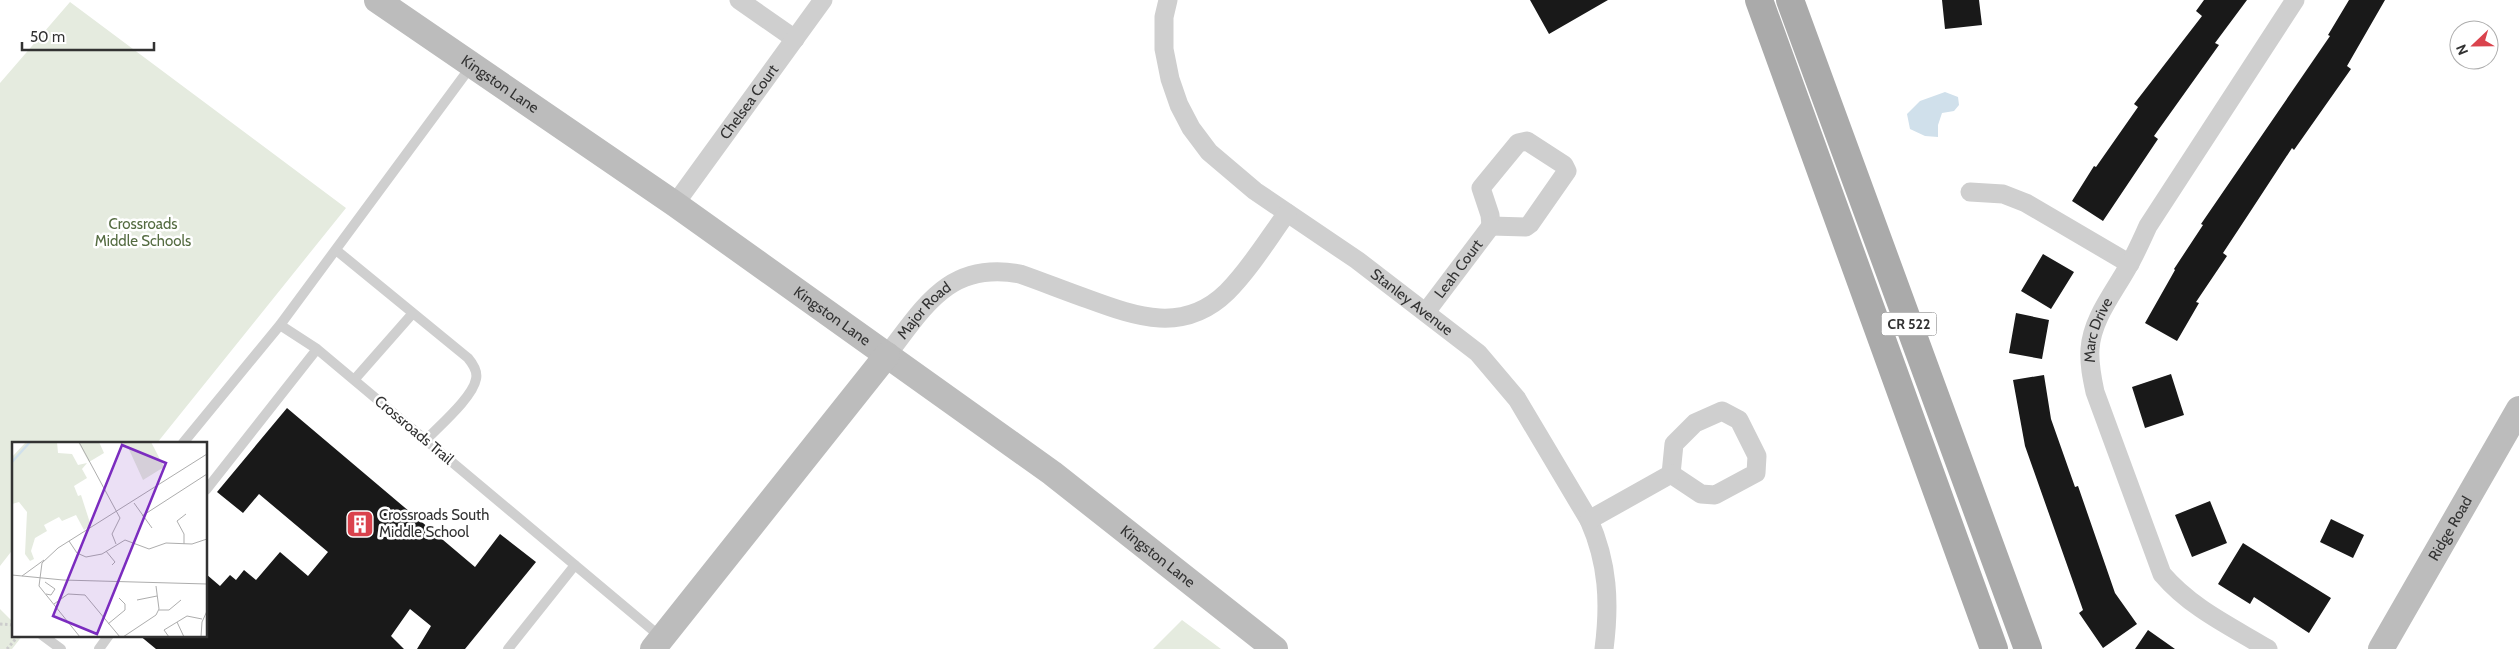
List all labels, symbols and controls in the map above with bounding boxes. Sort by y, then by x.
scale bar [22,20,155,52]
north arrow [2449,20,2499,70]
text: 50 m [30,28,65,46]
text: N [2452,42,2472,58]
street label: Kingston Lane [458,51,542,117]
street label: Chelsea Court [716,61,782,143]
park label: Crossroads Middle Schools [95,215,191,250]
street label: Leah Court [1431,236,1486,302]
street label: Stanley Avenue [1367,265,1457,340]
street label: Major Road [893,278,954,343]
street label: Kingston Lane [790,283,874,350]
street label: Marc Drive [2081,294,2117,363]
road number: CR 522 [1882,312,1936,336]
street label: Crossroads Trail [371,392,457,469]
inset map [12,442,208,636]
street label: Ridge Road [2425,493,2476,564]
place label: Crossroads South Middle School [379,506,489,541]
building icon: Crossroads South Middle School [345,509,375,539]
street label: Kingston Lane [1117,522,1199,592]

